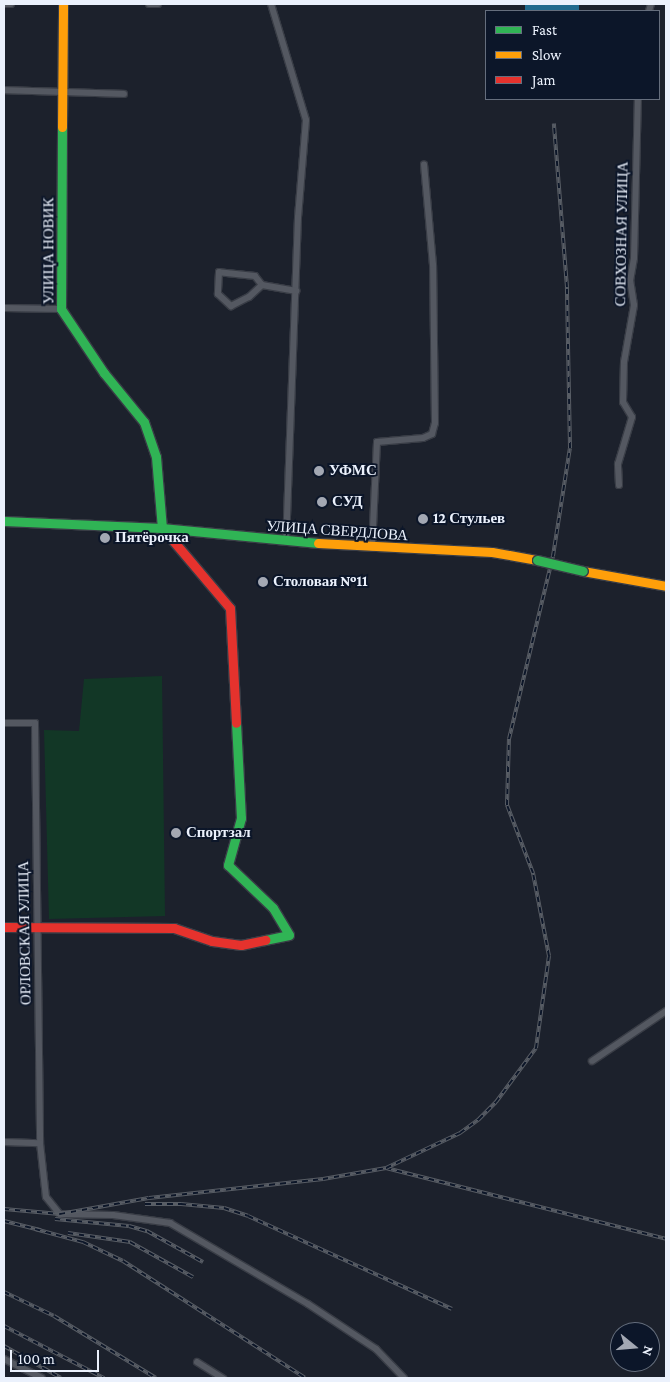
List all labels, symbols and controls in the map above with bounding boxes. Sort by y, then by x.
legend [485,10,660,100]
text: Fast [532,22,557,38]
text: Slow [532,47,561,63]
text: Jam [532,72,555,88]
street label: СОВХОЗНАЯ УЛИЦА [612,161,632,307]
street label: УЛИЦА НОВИК [40,198,58,304]
place label: УФМС [329,462,377,480]
marker: УФМС [313,465,325,477]
place label: СУД [332,493,362,511]
marker: СУД [316,496,328,508]
place label: 12 Стульев [433,510,505,528]
marker: 12 Стульев [417,513,429,525]
street label: УЛИЦА СВЕРДЛОВА [266,517,408,545]
place label: Пятёрочка [115,529,189,547]
marker: Пятёрочка [99,532,111,544]
place label: Столовая №11 [273,573,368,591]
marker: Столовая №11 [257,576,269,588]
place label: Спортзал [186,824,251,842]
marker: Спортзал [170,827,182,839]
street label: ОРЛОВСКАЯ УЛИЦА [15,861,35,1005]
north arrow [610,1322,660,1372]
scale bar [12,1340,101,1372]
text: N [639,1344,657,1358]
text: 100 m [18,1351,55,1367]

